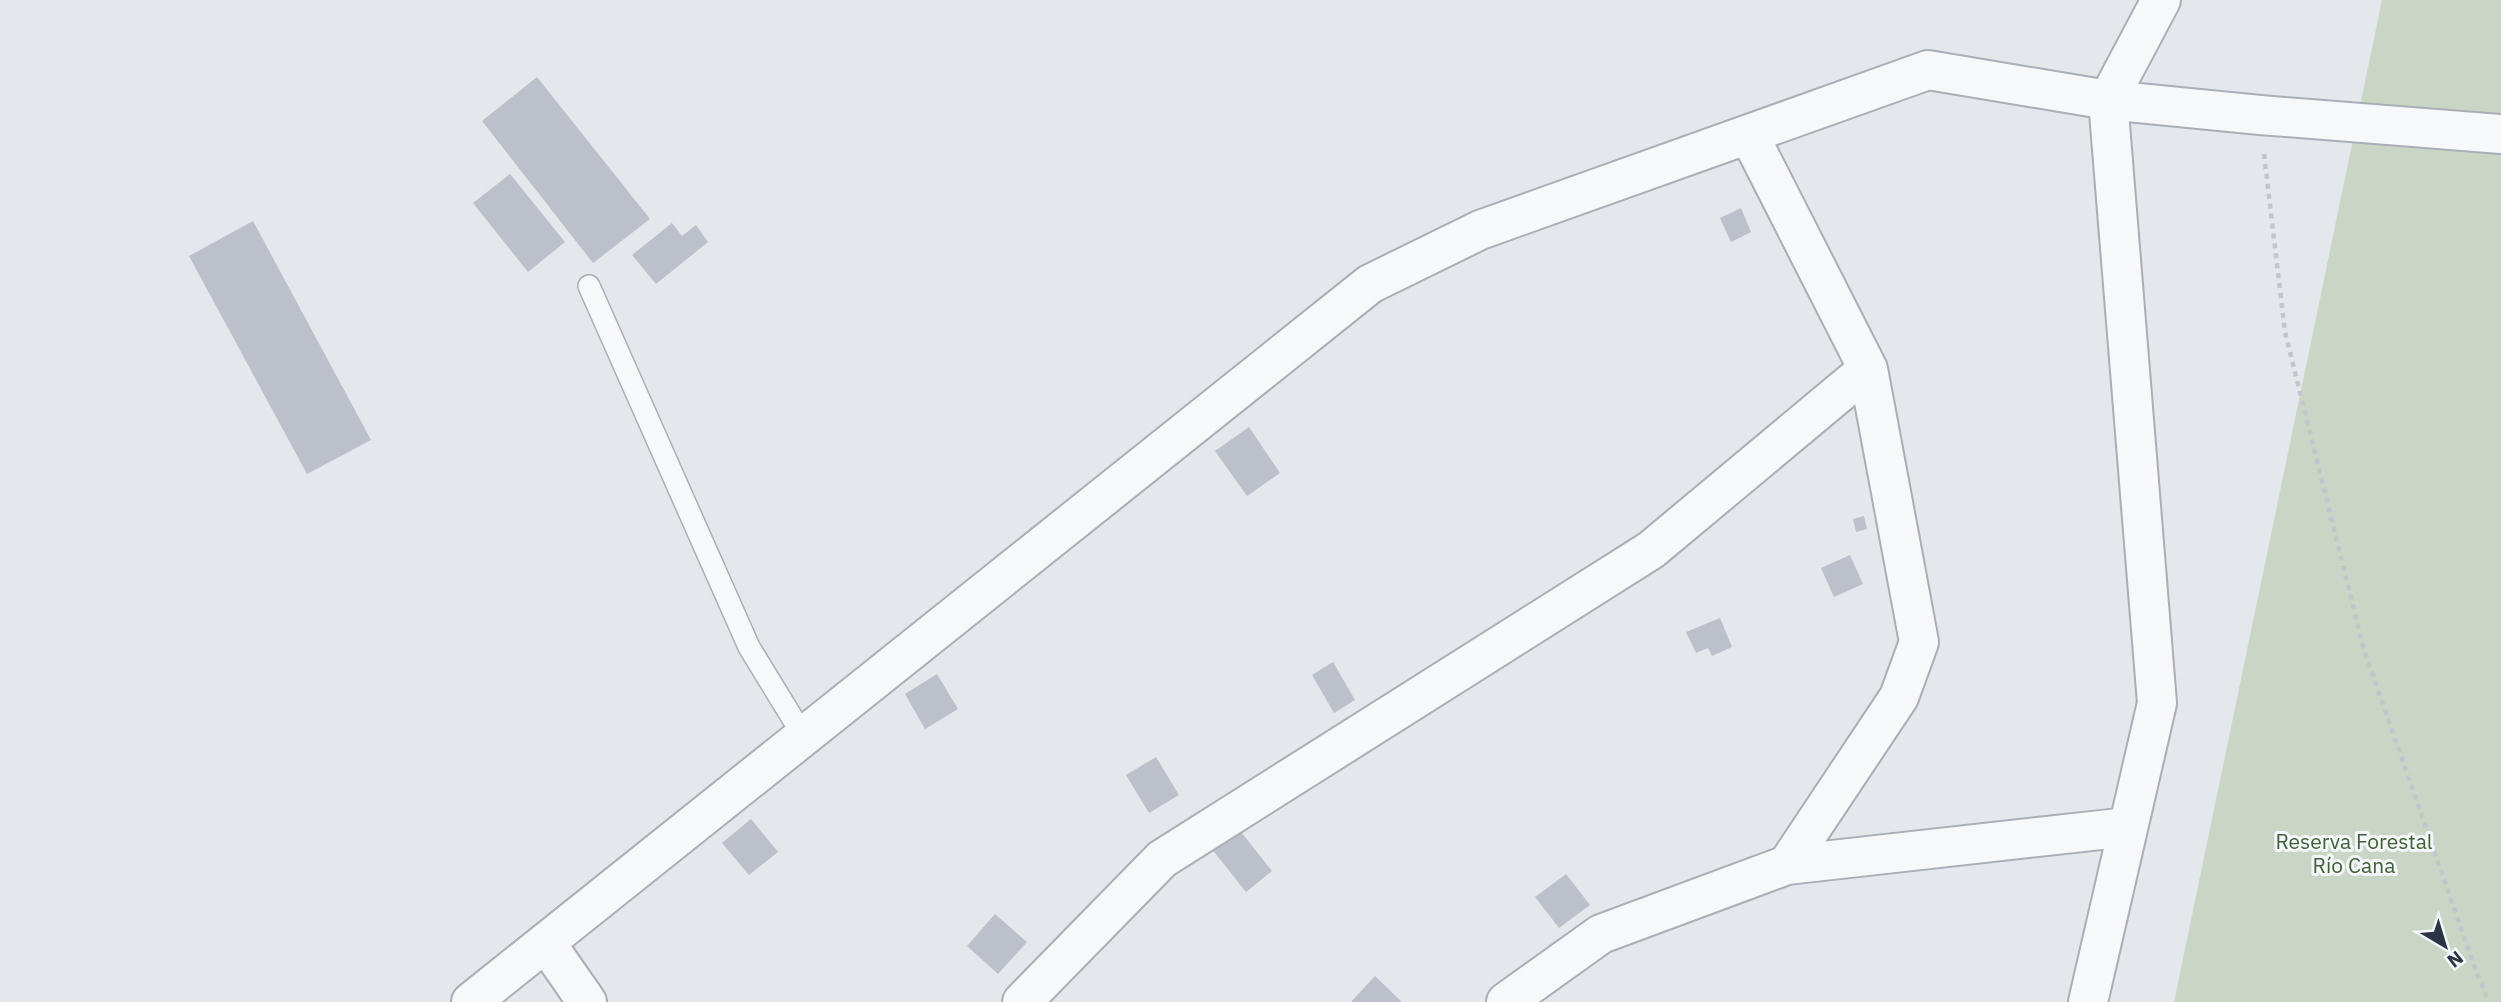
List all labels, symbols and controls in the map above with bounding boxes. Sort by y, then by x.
park label: Reserva Forestal Río Cana [2275,827,2433,879]
north arrow [2410,911,2480,981]
text: N [2443,946,2468,973]

